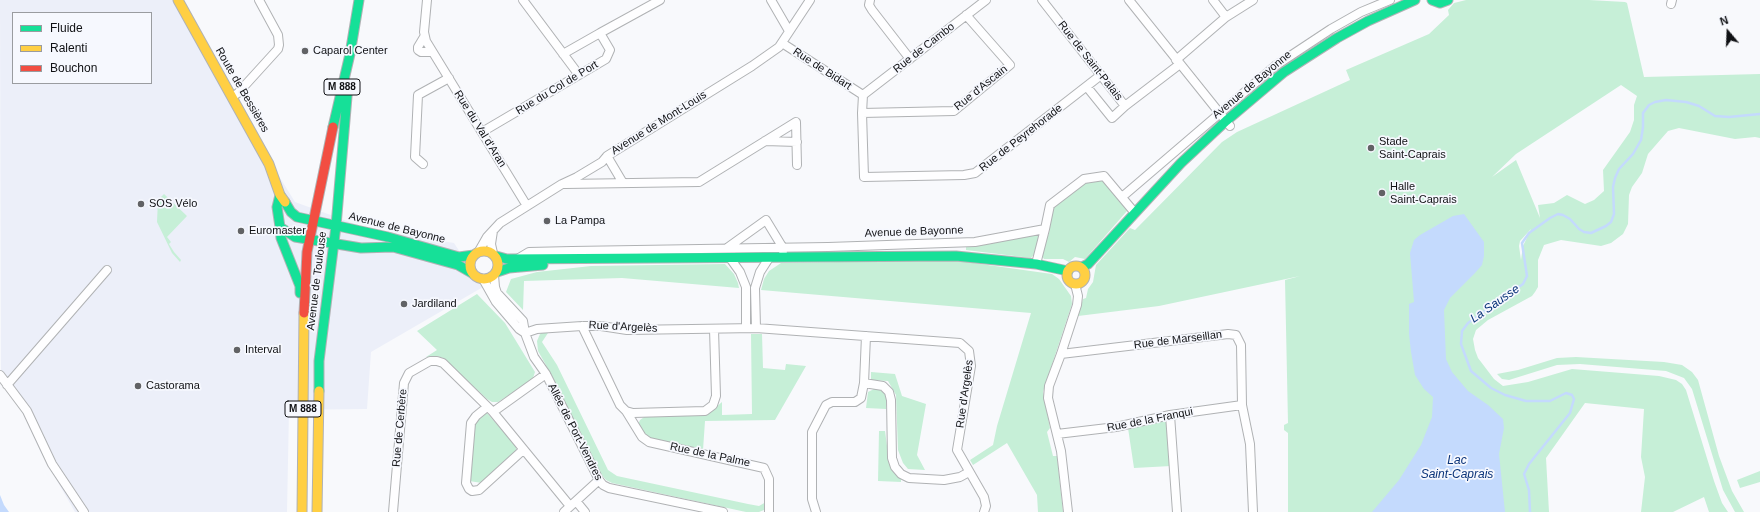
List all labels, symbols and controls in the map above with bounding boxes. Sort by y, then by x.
legend [12,12,152,84]
north arrow [1708,12,1748,52]
text: N [1718,14,1730,28]
street label: Rue de Saint-Palais [1055,19,1125,103]
street label: Rue de Cambo [891,20,957,76]
text: Fluide [50,21,83,35]
text: Ralenti [50,41,87,55]
place label: Caparol Center [313,44,388,58]
street label: Route de Bessières [212,45,272,135]
street label: Rue de Bidart [790,45,854,93]
marker: Caparol Center [300,46,310,56]
street label: Avenue de Bayonne [1210,48,1294,122]
street label: Rue du Col de Port [514,58,600,118]
text: Bouchon [50,61,97,75]
street label: Rue d'Ascain [952,63,1010,113]
road number: M 888 [324,79,360,95]
street label: Rue du Val d'Aran [451,88,509,170]
street label: Avenue de Mont-Louis [609,88,709,158]
street label: Rue de Peyrehorade [977,102,1065,174]
place label: Stade Saint-Caprais [1379,135,1446,161]
marker: Stade Saint-Caprais [1366,143,1376,153]
place label: Halle Saint-Caprais [1390,180,1457,206]
marker: Halle Saint-Caprais [1377,188,1387,198]
place label: SOS Vélo [149,197,197,211]
marker: SOS Vélo [136,199,146,209]
street label: Avenue de Bayonne [347,210,447,246]
place label: La Pampa [555,214,605,228]
marker: La Pampa [542,216,552,226]
place label: Euromaster [249,224,306,238]
street label: Avenue de Bayonne [864,224,964,240]
marker: Euromaster [236,226,246,236]
street label: Avenue de Toulouse [304,231,330,331]
water label: La Sausse [1468,282,1522,326]
place label: Jardiland [412,297,457,311]
marker: Jardiland [399,299,409,309]
street label: Rue d'Argelès [588,319,658,335]
street label: Rue de Marseillan [1133,328,1223,352]
place label: Interval [245,343,281,357]
marker: Interval [232,345,242,355]
street label: Rue d'Argelès [954,359,976,429]
place label: Castorama [146,379,200,393]
marker: Castorama [133,381,143,391]
street label: Allée de Port-Vendres [545,381,605,483]
street label: Rue de Cerbère [390,388,410,468]
road number: M 888 [285,401,321,417]
street label: Rue de la Franqui [1106,405,1194,435]
street label: Rue de la Palme [669,440,751,470]
water label: Lac Saint-Caprais [1421,454,1493,482]

